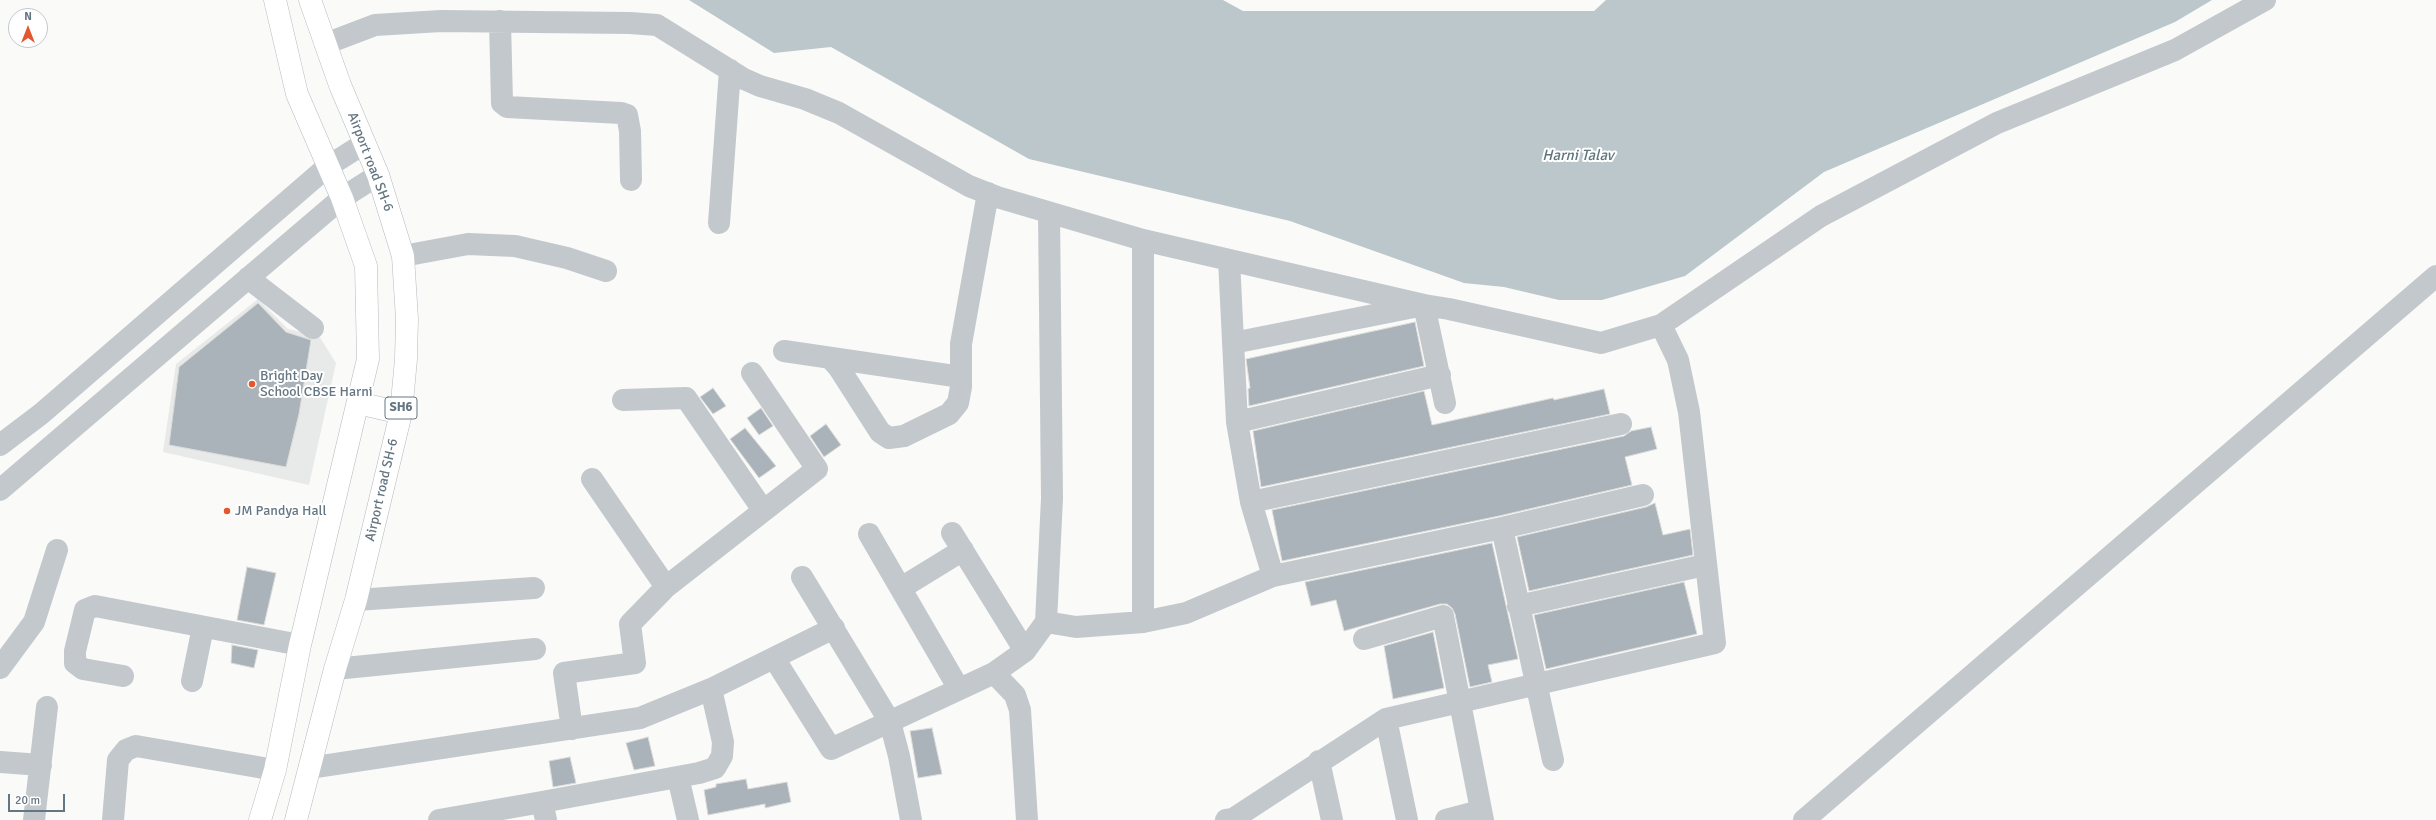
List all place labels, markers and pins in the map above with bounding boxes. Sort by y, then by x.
place label: Bright Day School CBSE Harni [260,368,373,400]
marker: Bright Day School CBSE Harni [247,379,257,389]
place label: JM Pandya Hall [235,503,327,519]
marker: JM Pandya Hall [222,506,232,516]

